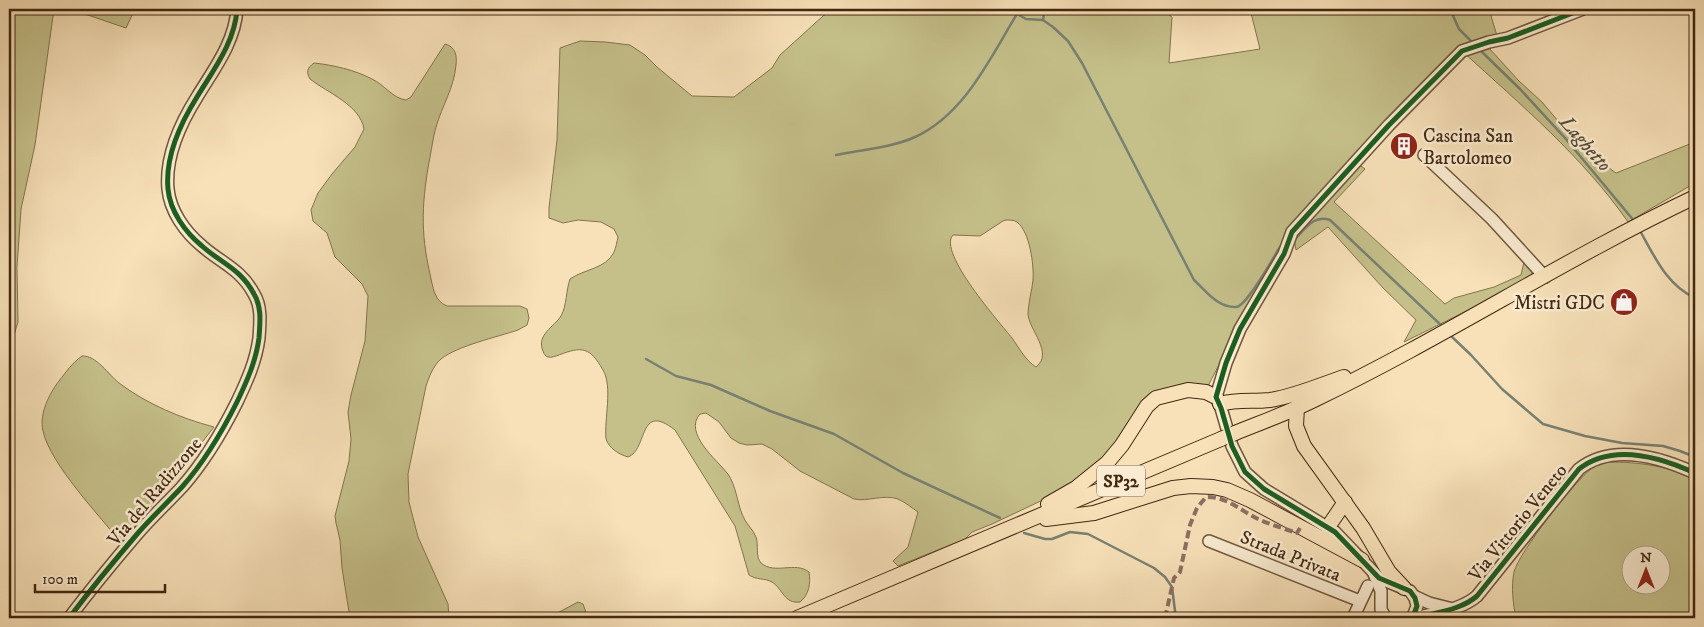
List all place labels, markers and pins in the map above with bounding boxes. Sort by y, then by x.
place label: Cascina San Bartolomeo [1423,125,1513,170]
building icon: Cascina San Bartolomeo [1389,131,1419,161]
shop icon: Mistri GDC [1609,287,1639,317]
place label: Mistri GDC [1514,292,1605,315]

